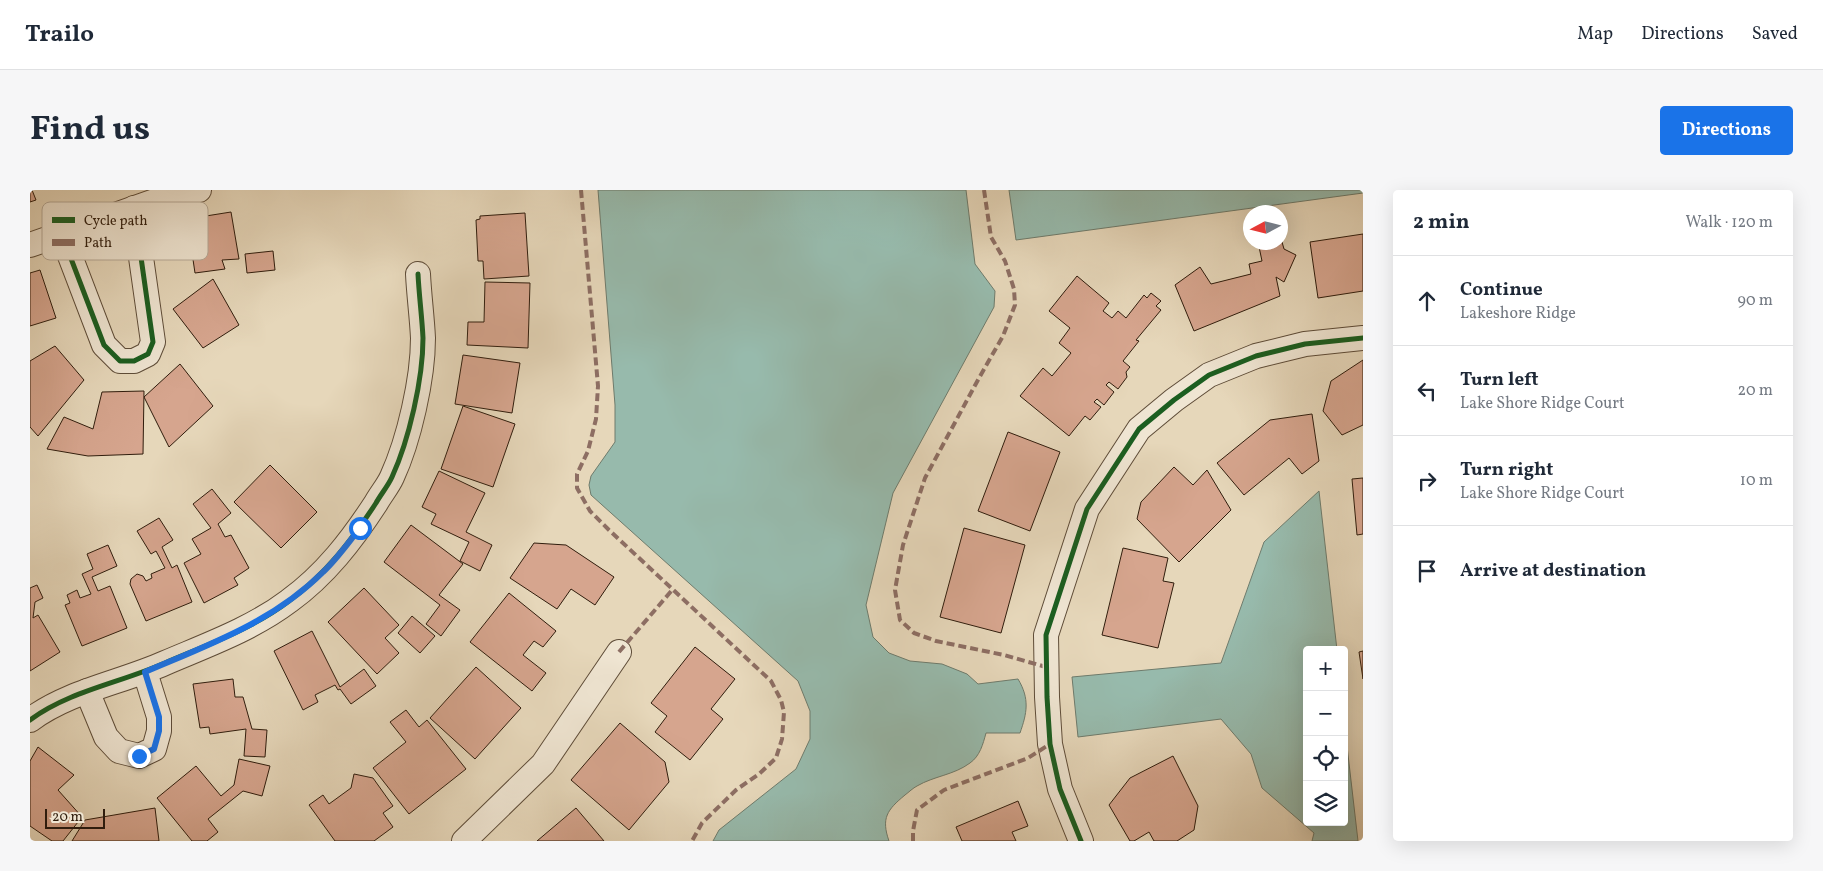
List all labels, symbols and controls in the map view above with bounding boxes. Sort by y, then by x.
text: Trailo [25,18,94,52]
text: Map [1577,22,1613,47]
text: Directions [1641,22,1724,47]
text: Saved [1752,22,1798,47]
text: Find us [30,106,150,154]
button: Directions [1660,106,1793,155]
legend [42,202,208,260]
north arrow [1243,205,1288,250]
text: 2 min [1413,208,1470,237]
text: Cycle path [84,212,148,231]
text: Walk · 120 m [1685,212,1773,234]
text: Path [84,234,112,253]
text: Continue [1460,277,1543,303]
icon: ahead [1413,287,1441,315]
text: 90 m [1737,290,1773,312]
text: Lakeshore Ridge [1460,303,1576,325]
text: Turn left [1460,367,1539,393]
icon: left [1413,377,1441,405]
text: 20 m [1738,380,1773,402]
text: Lake Shore Ridge Court [1460,393,1625,415]
text: Turn right [1460,457,1553,483]
icon: right [1413,467,1441,495]
text: 10 m [1740,470,1773,492]
text: Lake Shore Ridge Court [1460,483,1625,505]
route start [349,517,372,540]
icon: arrive [1413,557,1441,585]
text: Arrive at destination [1460,558,1646,584]
map controls [1303,646,1348,826]
button: + [1303,646,1348,691]
button: − [1303,691,1348,736]
button: locate [1303,736,1348,781]
route end [128,745,151,768]
button: layers [1303,781,1348,826]
scale bar [45,806,105,829]
text: 20 m [52,808,83,827]

